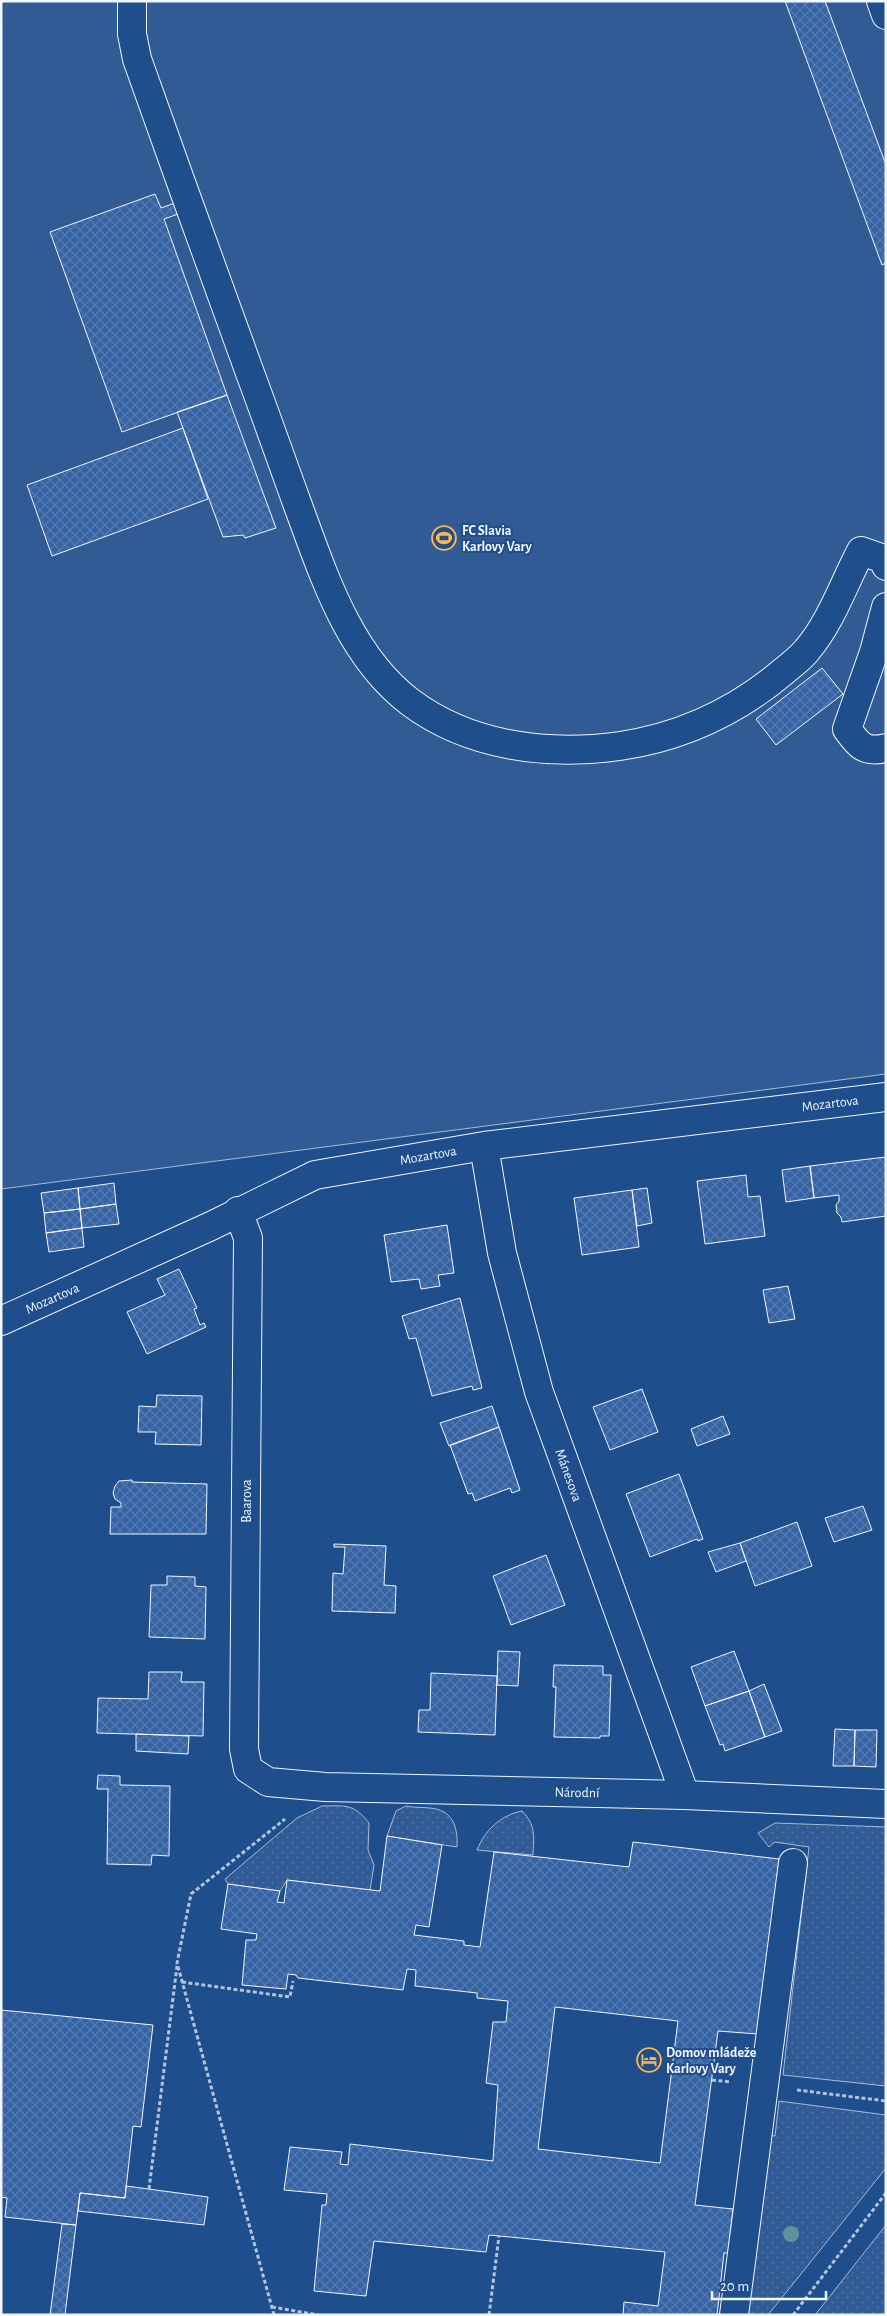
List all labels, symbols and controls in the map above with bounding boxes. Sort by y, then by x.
place label: FC Slavia Karlovy Vary [462,524,532,554]
sports icon: FC Slavia Karlovy Vary [431,525,457,551]
street label: Mozartova [801,1093,860,1114]
street label: Mozartova [399,1144,458,1168]
street label: Mozartova [23,1281,82,1317]
street label: Mánesova [552,1447,584,1504]
street label: Baarova [240,1479,254,1523]
street label: Národní [554,1786,600,1800]
place label: Domov mládeže Karlovy Vary [666,2046,757,2076]
hotel icon: Domov mládeže Karlovy Vary [636,2047,662,2073]
scale bar [712,2268,826,2300]
text: 20 m [720,2279,749,2294]

